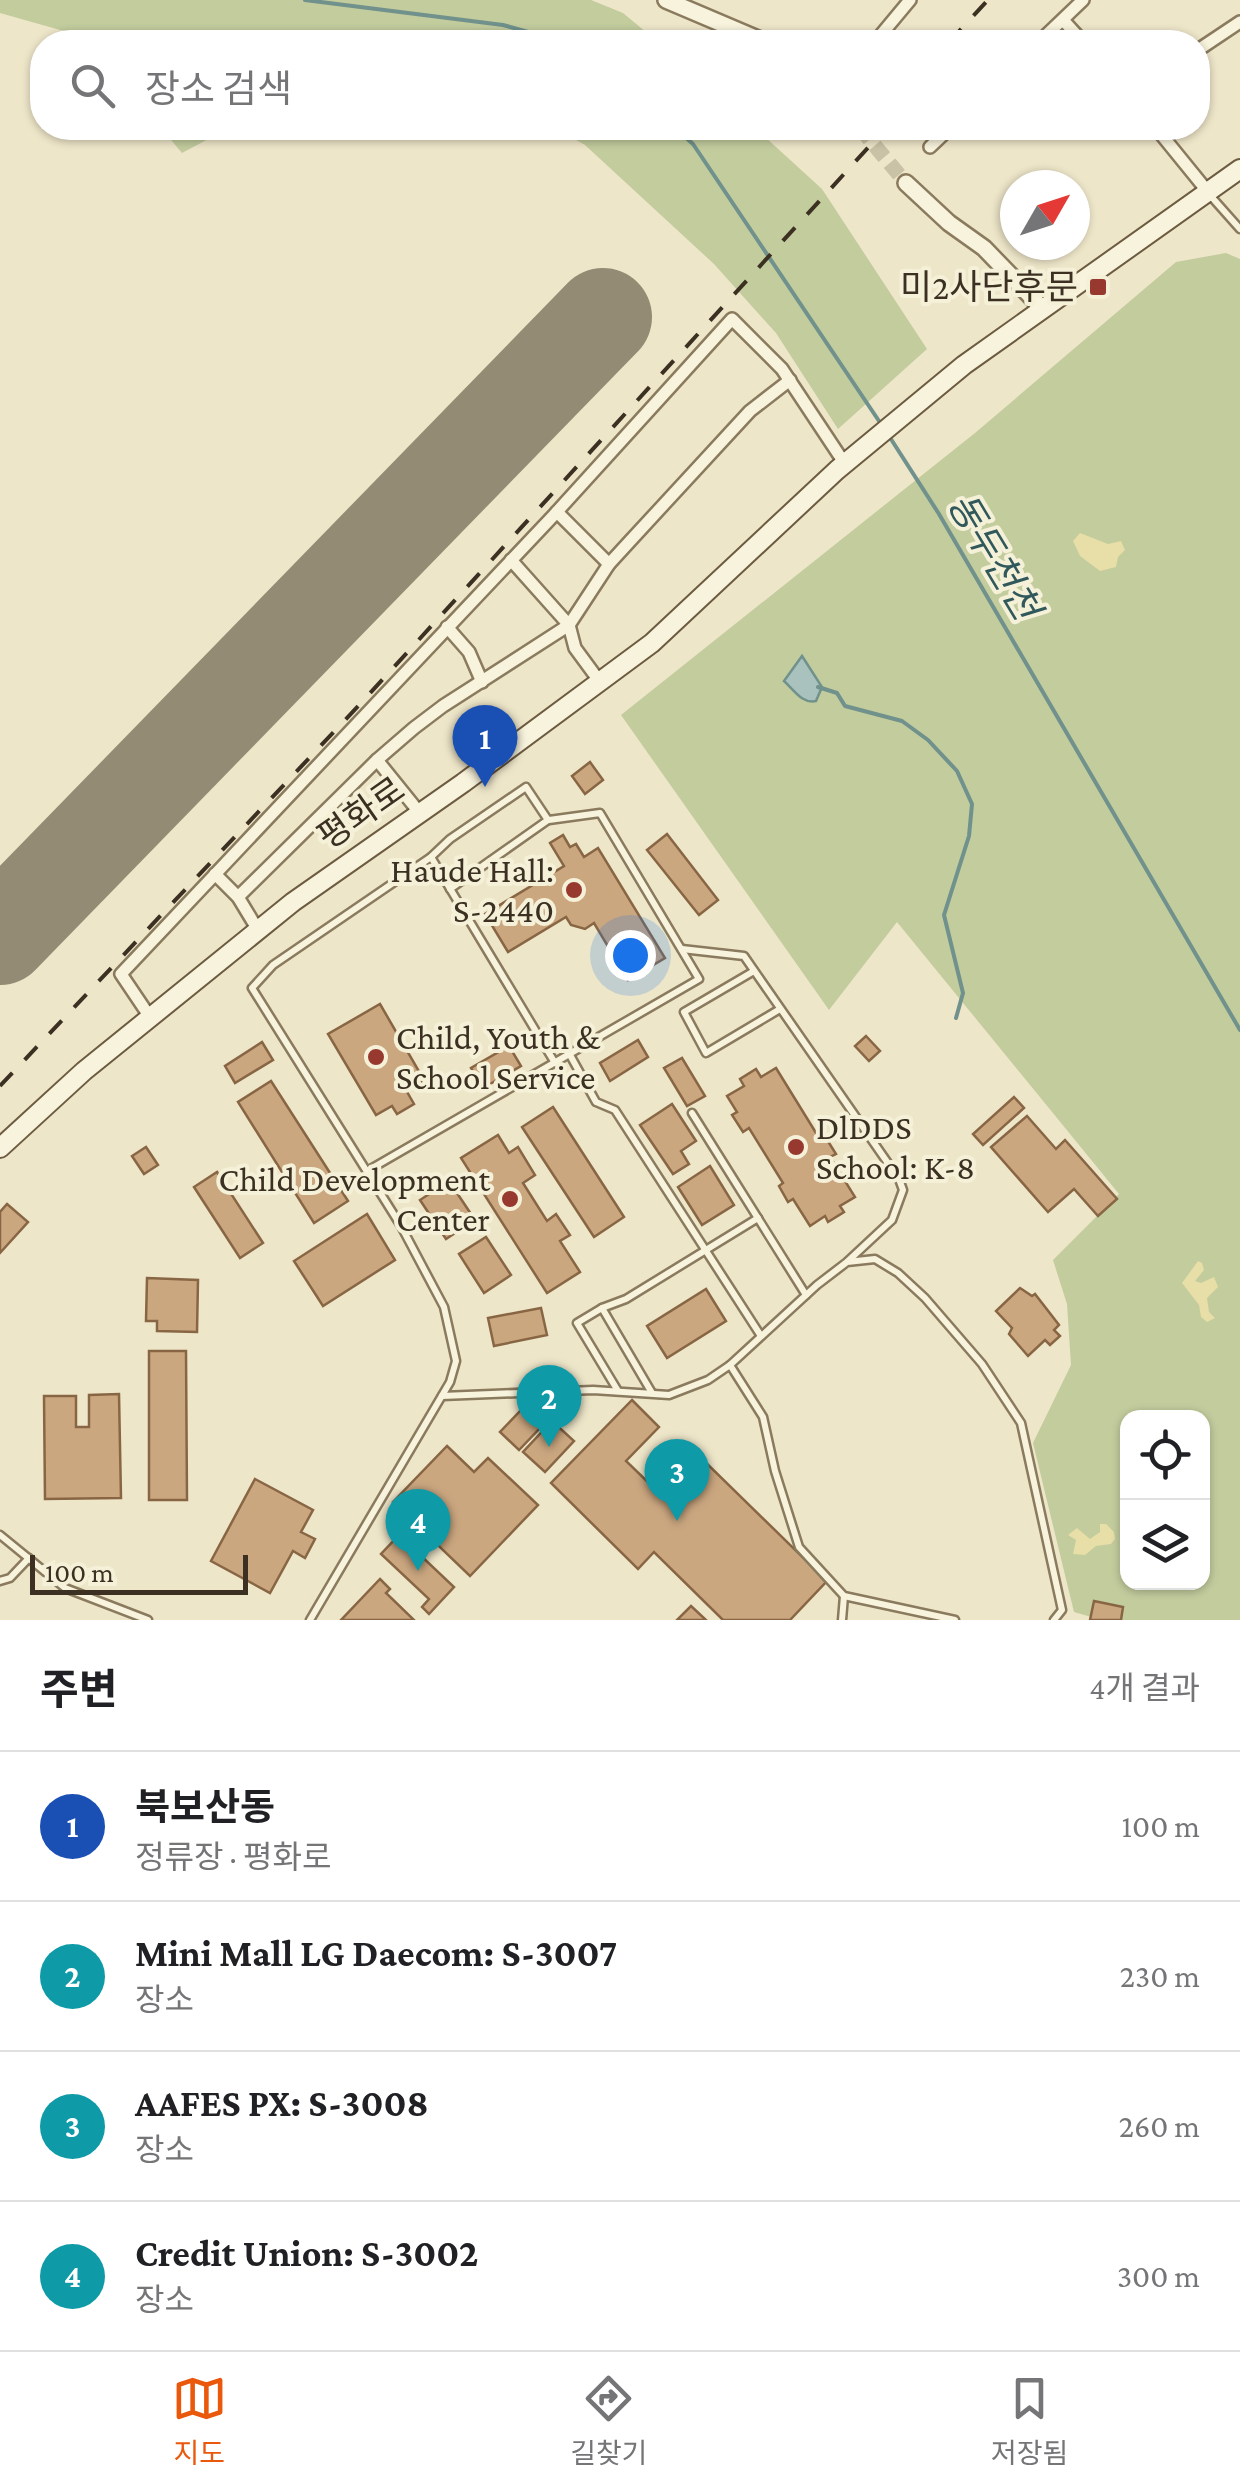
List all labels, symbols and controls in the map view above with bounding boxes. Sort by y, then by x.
search box [30,30,1210,140]
icon: search [65,58,120,113]
text: 장소 검색 [145,68,292,110]
north arrow [1000,170,1090,260]
place label: 미2사단후문 [900,268,1078,307]
marker: 미2사단후문 [1087,276,1109,298]
water label: 동두천천 [940,485,1050,630]
pin: 1 [452,704,518,787]
street label: 평화로 [311,770,412,857]
place label: Haude Hall: S-2440 [390,851,554,930]
marker: Haude Hall: S-2440 [563,879,585,901]
your location [605,930,656,981]
place label: Child, Youth & School Service [396,1018,601,1097]
marker: Child, Youth & School Service [365,1046,387,1068]
place label: DlDDS School: K-8 [816,1108,975,1187]
marker: DlDDS School: K-8 [785,1136,807,1158]
place label: Child Development Center [219,1160,490,1239]
marker: Child Development Center [499,1188,521,1210]
pin: 2 [516,1364,582,1447]
map controls [1120,1410,1210,1590]
button: locate [1120,1410,1210,1500]
pin: 3 [644,1438,710,1521]
pin: 4 [386,1488,450,1571]
button: layers [1120,1500,1210,1590]
scale bar [30,1550,248,1594]
text: 100 m [45,1557,114,1588]
text: 주변 [40,1666,117,1713]
text: 4개 결과 [1089,1670,1200,1706]
text: 북보산동 [135,1786,275,1828]
text: 1 [67,1808,78,1844]
text: 100 m [1121,1808,1200,1844]
text: 정류장 · 평화로 [135,1839,331,1875]
text: Mini Mall LG Daecom: S-3007 [135,1932,617,1974]
text: 2 [64,1958,81,1994]
text: 230 m [1120,1958,1200,1994]
text: 장소 [135,1982,194,2018]
text: AAFES PX: S-3008 [135,2082,429,2124]
text: 3 [65,2108,80,2144]
text: 260 m [1119,2108,1200,2144]
text: 장소 [135,2132,194,2168]
text: Credit Union: S-3002 [135,2232,478,2274]
text: 4 [64,2258,81,2294]
text: 300 m [1117,2258,1200,2294]
text: 장소 [135,2282,194,2318]
tab: 지도 [172,2371,227,2471]
tab: 길찾기 [570,2371,647,2471]
tab: 저장됨 [991,2371,1068,2471]

